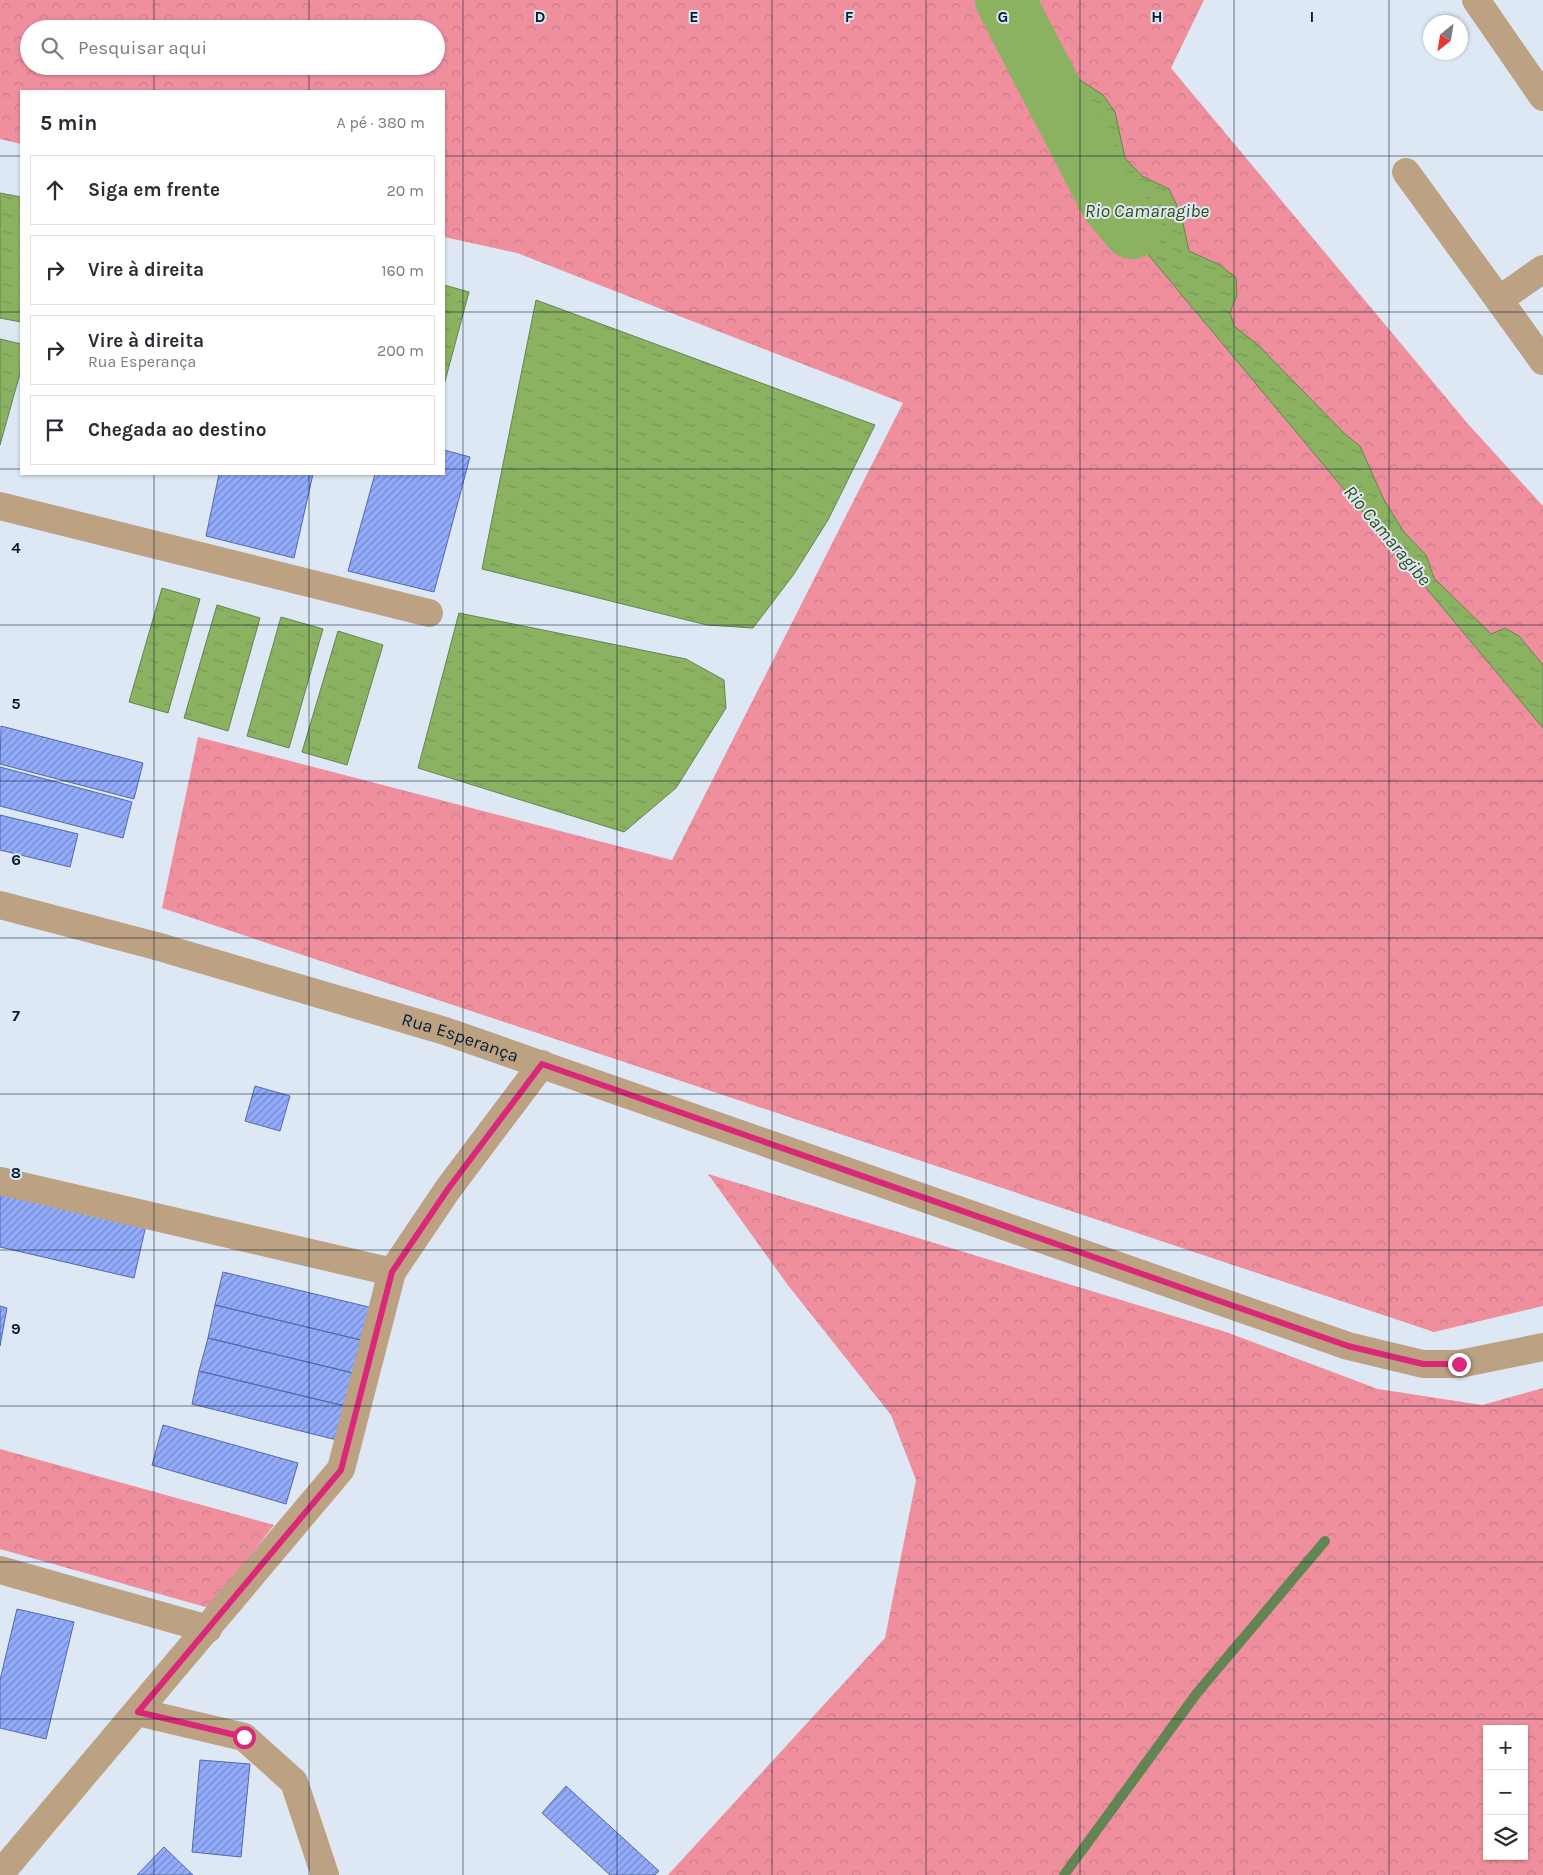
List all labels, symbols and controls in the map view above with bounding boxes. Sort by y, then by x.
text: D [535,7,546,26]
text: E [689,7,699,26]
text: F [845,7,854,26]
text: G [998,7,1008,26]
text: H [1151,7,1163,26]
text: I [1310,7,1314,26]
north arrow [1423,15,1468,60]
search box [20,20,445,75]
icon: search [38,34,66,62]
text: Pesquisar aqui [78,37,207,59]
text: 5 min [40,111,97,135]
text: A pé · 380 m [336,113,425,132]
icon: ahead [41,176,69,204]
text: Siga em frente [88,179,220,201]
text: 20 m [386,181,424,200]
water label: Rio Camaragibe [1085,200,1209,222]
icon: right [41,256,69,284]
text: Vire à direita [88,259,204,281]
text: 160 m [381,261,424,280]
text: Vire à direita [88,330,204,352]
icon: right [41,336,69,364]
text: 200 m [377,341,424,360]
text: Rua Esperança [88,352,196,371]
icon: arrive [41,416,69,444]
text: Chegada ao destino [88,419,266,441]
water label: Rio Camaragibe [1339,481,1436,590]
text: 4 [11,538,21,557]
text: 5 [11,694,21,713]
text: 6 [11,850,21,869]
text: 7 [12,1006,20,1025]
street label: Rua Esperança [399,1008,522,1067]
text: 8 [11,1163,21,1182]
text: 9 [11,1319,21,1338]
route end [1448,1353,1471,1376]
map controls [1483,1725,1528,1860]
button: + [1483,1725,1528,1770]
route start [233,1726,256,1749]
button: − [1483,1770,1528,1815]
button: layers [1483,1815,1528,1860]

